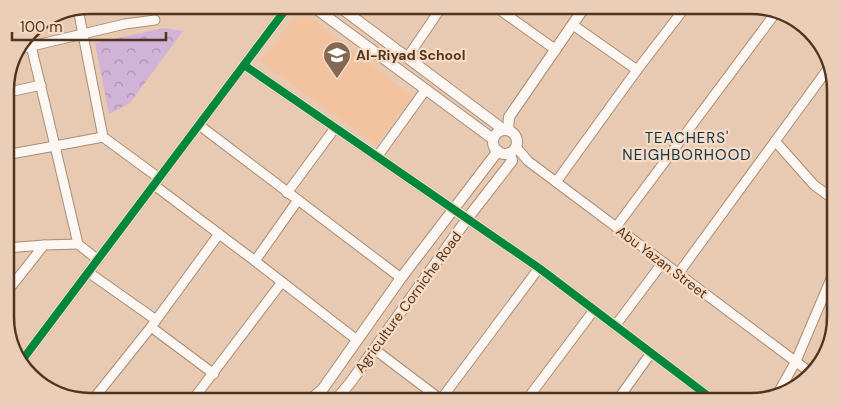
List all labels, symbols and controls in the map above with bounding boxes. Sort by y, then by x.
scale bar [12,10,166,42]
text: 100 m [20,17,63,37]
school or university icon: Al-Riyad School [322,40,352,79]
place label: Al-Riyad School [356,46,465,64]
district label: TEACHERS' NEIGHBORHOOD [622,128,752,165]
street label: Abu Yazan Street [613,222,711,302]
street label: Agriculture Corniche Road [351,228,465,376]

